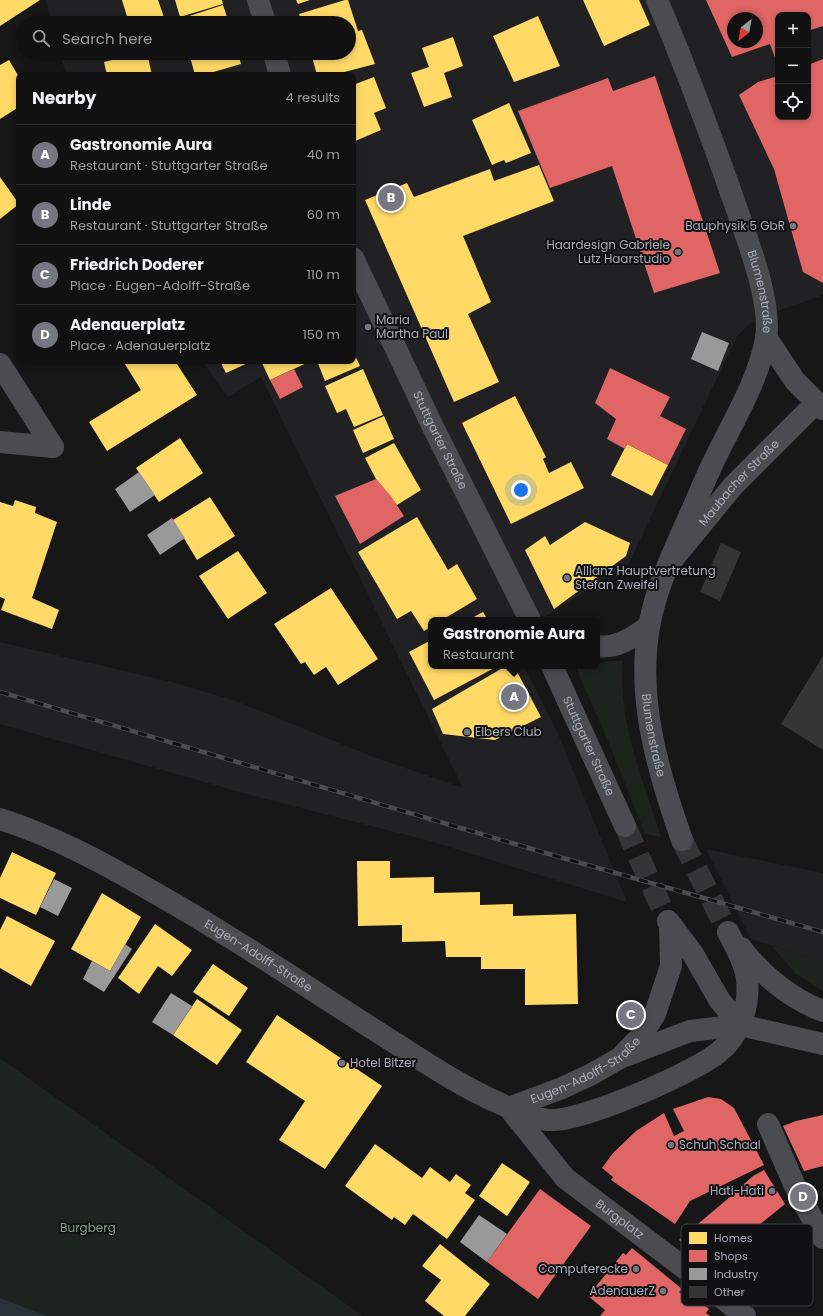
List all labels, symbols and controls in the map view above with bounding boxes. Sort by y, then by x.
north arrow [727,12,763,48]
map controls [775,12,811,120]
button: + [775,12,811,48]
search box [16,16,356,60]
icon: search [30,27,52,49]
text: Search here [62,28,152,49]
button: − [775,48,811,84]
button: locate [775,84,811,120]
text: Nearby [32,86,96,110]
text: 4 results [286,88,340,107]
text: Gastronomie Aura [70,134,212,155]
text: A [40,145,50,164]
text: 40 m [307,145,340,164]
text: Restaurant · Stuttgarter Straße [70,156,268,175]
pin: B [378,183,404,213]
text: Linde [70,194,111,215]
text: B [41,205,49,224]
text: 60 m [307,205,340,224]
text: Restaurant · Stuttgarter Straße [70,216,268,235]
place label: Bauphysik 5 GbR [685,217,785,234]
marker: Bauphysik 5 GbR [788,221,798,231]
place label: Haardesign Gabriele Lutz Haarstudio [546,236,670,267]
marker: Haardesign Gabriele Lutz Haarstudio [673,247,683,257]
street label: Blumenstraße [744,248,776,334]
text: Friedrich Doderer [70,254,204,275]
text: C [40,265,50,284]
text: 110 m [307,265,340,284]
text: Place · Eugen-Adolff-Straße [70,276,250,295]
place label: Maria Martha Paul [376,311,448,342]
text: Adenauerplatz [70,314,185,335]
marker: Maria Martha Paul [363,322,373,332]
text: D [40,325,50,344]
text: 150 m [303,325,340,344]
text: Place · Adenauerplatz [70,336,211,355]
street label: Stuttgarter Straße [409,388,472,492]
street label: Maubacher Straße [695,435,783,529]
your location [511,480,531,500]
place label: Allianz Hauptvertretung Stefan Zweifel [575,562,716,593]
marker: Allianz Hauptvertretung Stefan Zweifel [562,573,572,583]
popup [428,617,600,669]
text: Gastronomie Aura [443,623,585,644]
text: Restaurant [443,645,514,664]
pin: A [501,682,527,712]
street label: Stuttgarter Straße [559,693,619,798]
street label: Blumenstraße [638,693,670,779]
place label: Elbers Club [475,723,542,740]
marker: Elbers Club [462,727,472,737]
street label: Eugen-Adolff-Straße [201,915,316,996]
pin: C [618,1000,644,1030]
street label: Eugen-Adolff-Straße [528,1033,644,1107]
place label: Hotel Bitzer [350,1054,417,1071]
marker: Hotel Bitzer [337,1058,347,1068]
place label: Schuh Schaal [679,1136,761,1153]
marker: Schuh Schaal [666,1140,676,1150]
place label: Hati-Hati [710,1182,764,1199]
pin: D [790,1182,816,1212]
marker: Hati-Hati [767,1186,777,1196]
street label: Burgplatz [592,1195,648,1243]
park label: Burgberg [60,1219,116,1236]
legend [681,1224,813,1306]
text: Homes [714,1230,753,1246]
text: Shops [714,1248,748,1264]
place label: Computerecke [538,1260,628,1277]
marker: Computerecke [631,1264,641,1274]
text: Industry [714,1266,759,1282]
place label: AdenauerZ [589,1282,655,1299]
text: Other [714,1284,745,1300]
marker: AdenauerZ [658,1286,668,1296]

